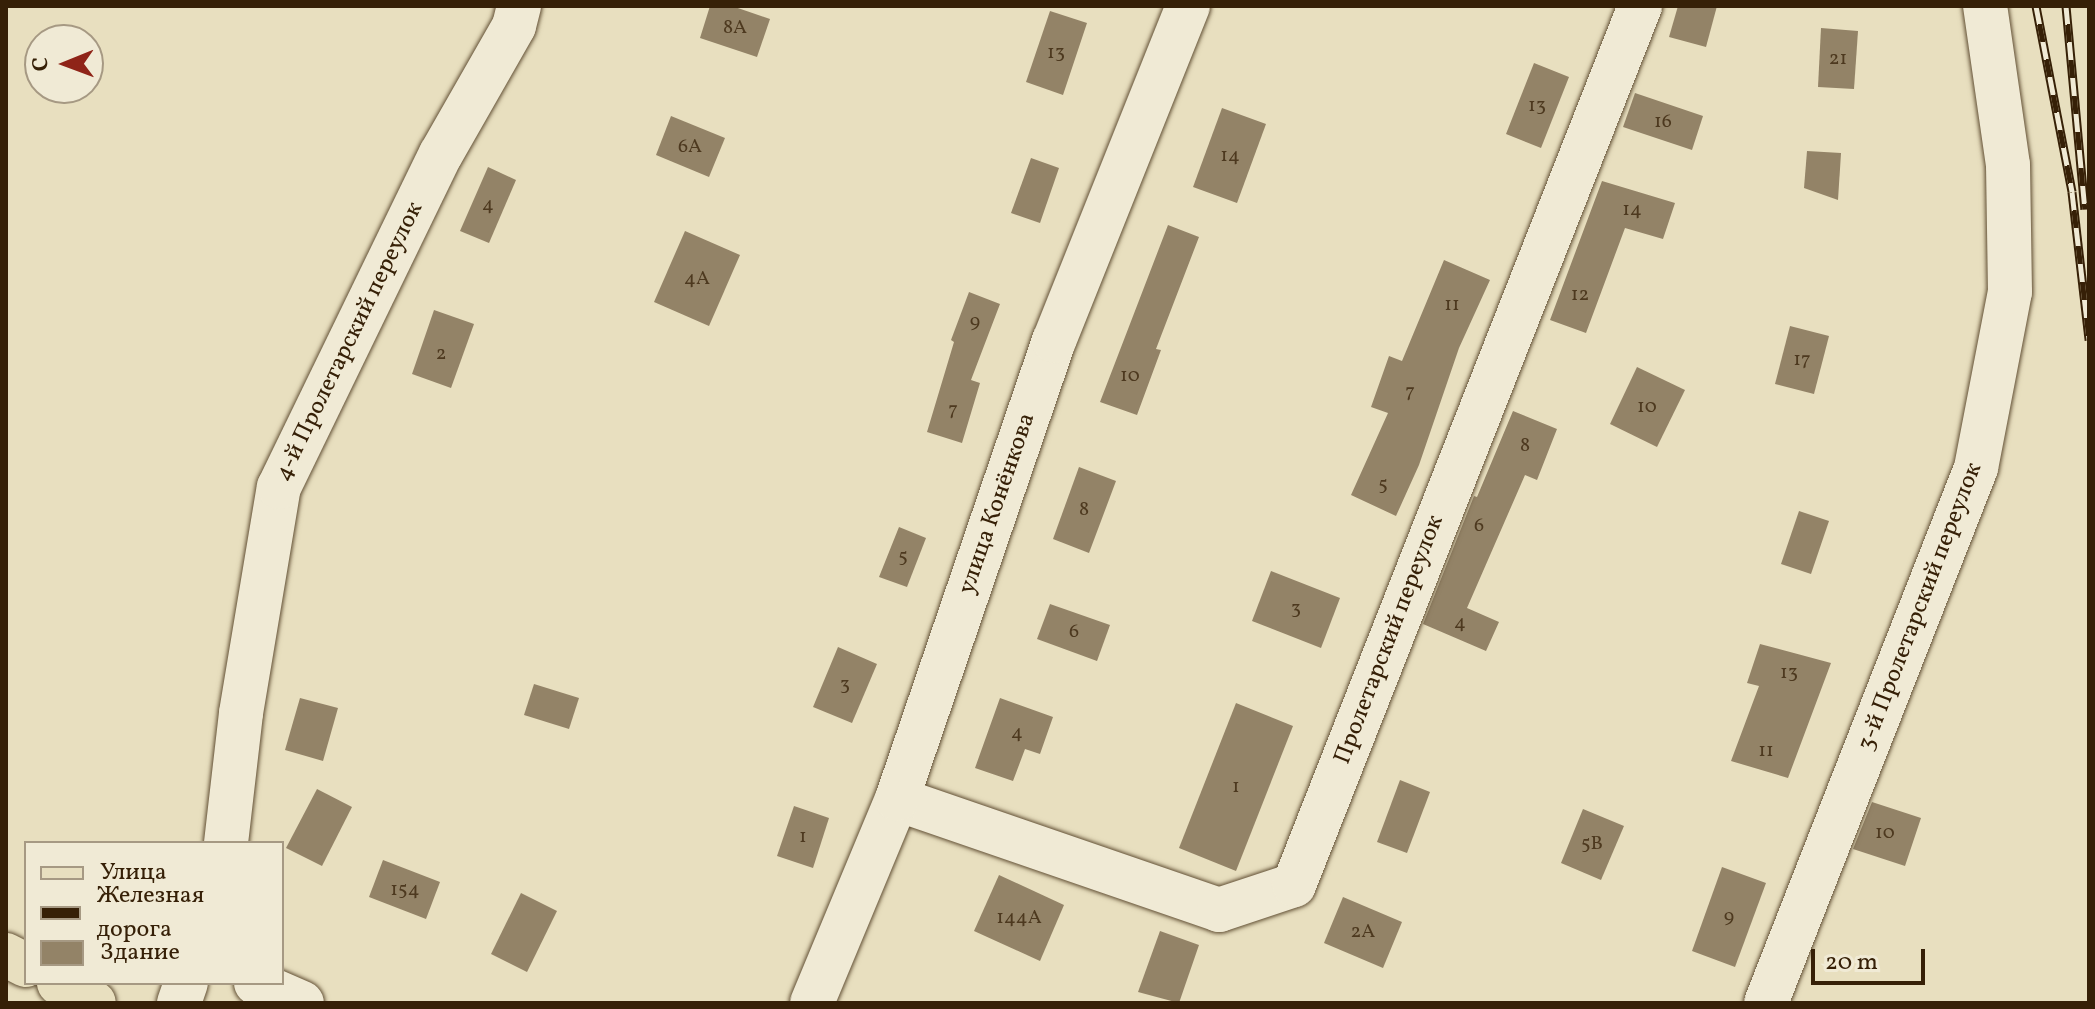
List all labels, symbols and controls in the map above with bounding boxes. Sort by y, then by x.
house number: 8А [723,16,747,40]
north arrow [24,24,104,104]
house number: 13 [1047,41,1065,65]
house number: 21 [1829,47,1847,71]
text: С [26,57,57,72]
house number: 13 [1528,94,1546,118]
house number: 16 [1654,110,1672,134]
house number: 6А [678,135,702,159]
house number: 14 [1220,144,1240,168]
house number: 4 [482,193,494,217]
street label: 4-й Пролетарский переулок [270,198,430,486]
house number: 14 [1622,198,1642,222]
house number: 4А [684,267,710,291]
house number: 12 [1571,283,1589,307]
house number: 11 [1444,293,1460,317]
house number: 9 [970,310,980,334]
house number: 2 [436,342,446,366]
house number: 17 [1793,348,1811,372]
house number: 10 [1120,364,1140,388]
house number: 7 [1405,380,1415,404]
house number: 10 [1637,395,1657,419]
house number: 7 [948,398,958,422]
street label: улица Конёнкова [954,410,1042,598]
house number: 8 [1520,434,1530,458]
street label: 3-й Пролетарский переулок [1853,459,1989,755]
house number: 5 [1378,473,1388,497]
house number: 8 [1079,498,1089,522]
street label: Пролетарский переулок [1329,511,1451,769]
house number: 6 [1474,514,1484,538]
house number: 5 [898,545,908,569]
house number: 3 [1291,597,1301,621]
house number: 4 [1454,611,1466,635]
house number: 6 [1069,620,1079,644]
house number: 13 [1780,661,1798,685]
house number: 3 [840,673,850,697]
house number: 4 [1011,721,1023,745]
house number: 11 [1758,739,1774,763]
house number: 1 [1232,775,1240,799]
house number: 10 [1875,821,1895,845]
house number: 1 [799,825,807,849]
house number: 5В [1581,832,1603,856]
legend [24,841,284,985]
text: Улица [100,856,167,890]
house number: 154 [390,878,420,902]
text: Железная дорога [97,879,204,947]
house number: 9 [1724,905,1734,929]
house number: 144А [996,906,1042,930]
house number: 2А [1351,920,1375,944]
scale bar [1815,933,1929,983]
text: Здание [100,936,180,970]
text: 20 m [1825,946,1878,980]

